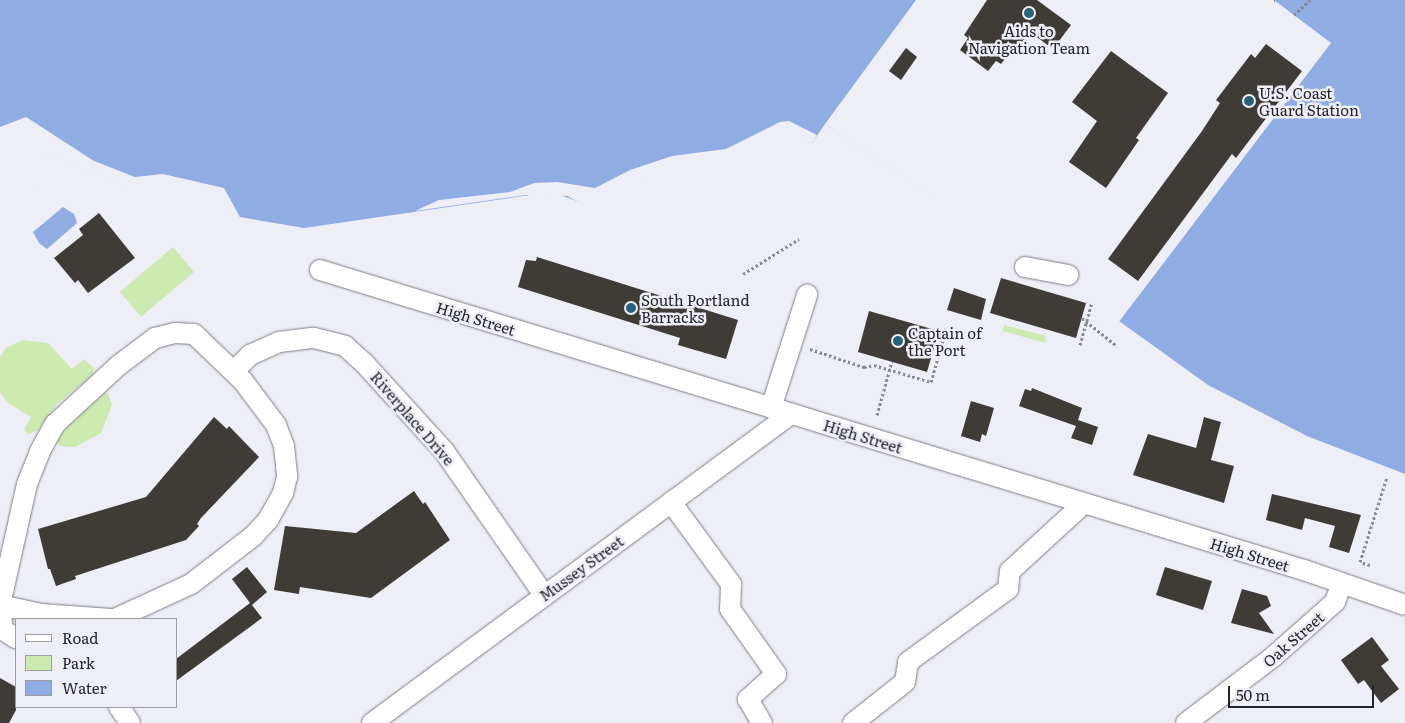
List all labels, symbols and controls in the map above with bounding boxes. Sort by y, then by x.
marker: Aids to Navigation Team [1023,7,1035,19]
place label: Aids to Navigation Team [968,21,1090,56]
place label: U.S. Coast Guard Station [1259,83,1359,118]
marker: U.S. Coast Guard Station [1243,95,1255,107]
place label: South Portland Barracks [641,290,750,325]
street label: High Street [434,297,518,339]
marker: South Portland Barracks [625,302,637,314]
place label: Captain of the Port [908,323,982,358]
marker: Captain of the Port [892,335,904,347]
street label: Riverplace Drive [367,367,459,469]
street label: High Street [821,415,905,457]
street label: Mussey Street [535,531,627,605]
street label: High Street [1208,533,1292,575]
street label: Oak Street [1259,608,1327,670]
legend [15,618,178,708]
text: Road [62,626,98,649]
text: Park [62,651,95,674]
text: Water [62,676,107,699]
scale bar [1230,676,1376,708]
text: 50 m [1236,683,1270,706]

